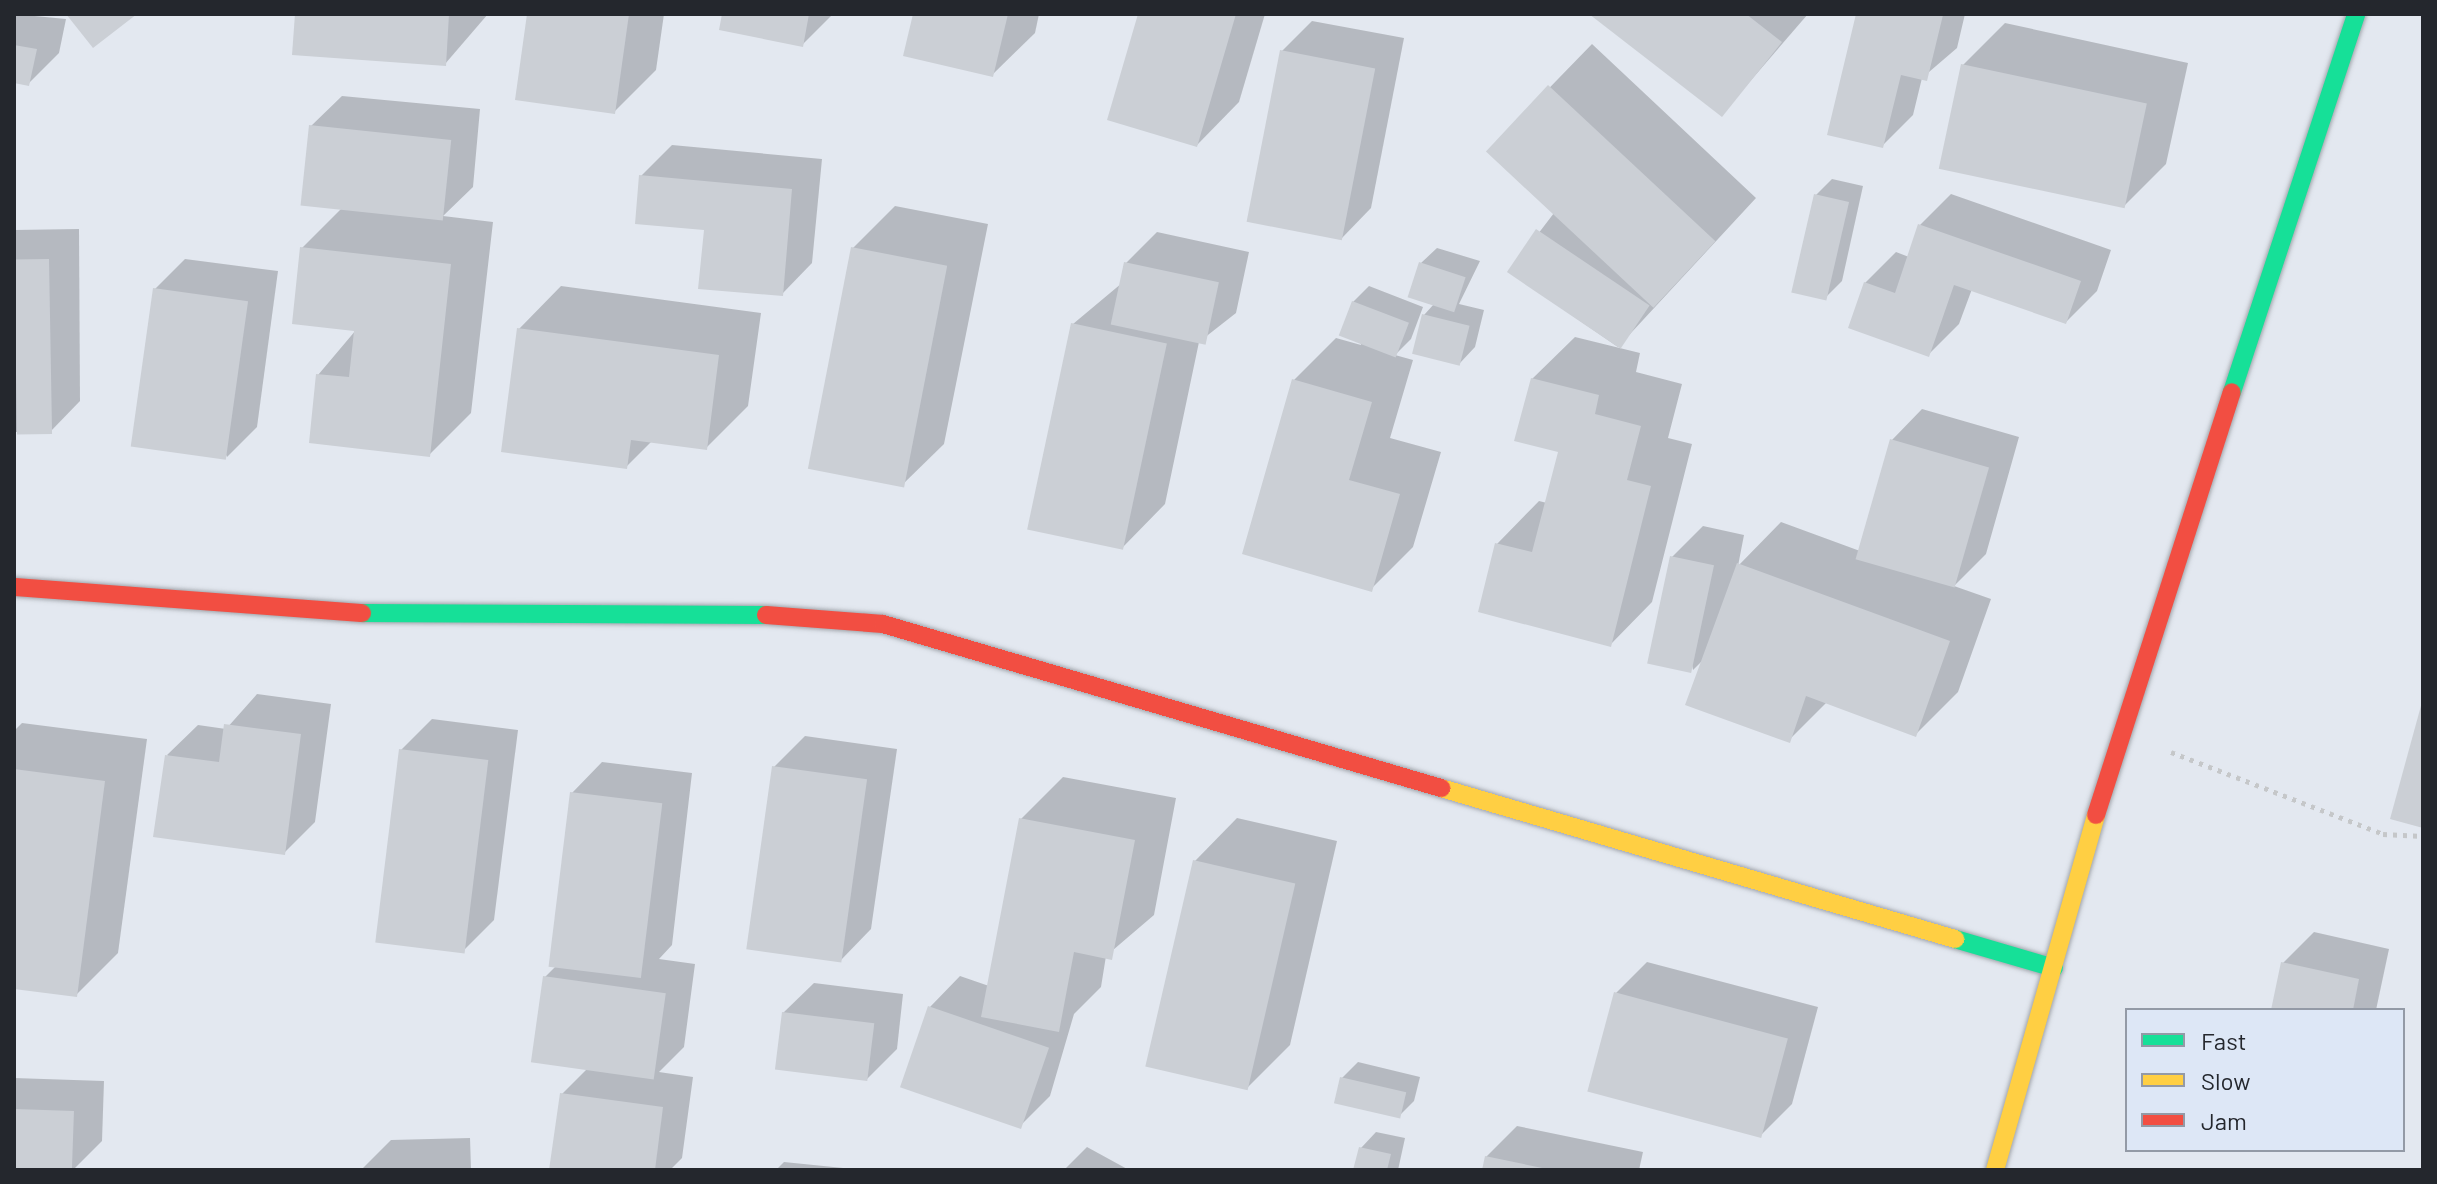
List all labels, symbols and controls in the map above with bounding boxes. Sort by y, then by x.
legend [2125,1008,2405,1152]
text: Fast [2201,1026,2246,1055]
text: Slow [2201,1066,2250,1095]
text: Jam [2201,1106,2247,1135]

